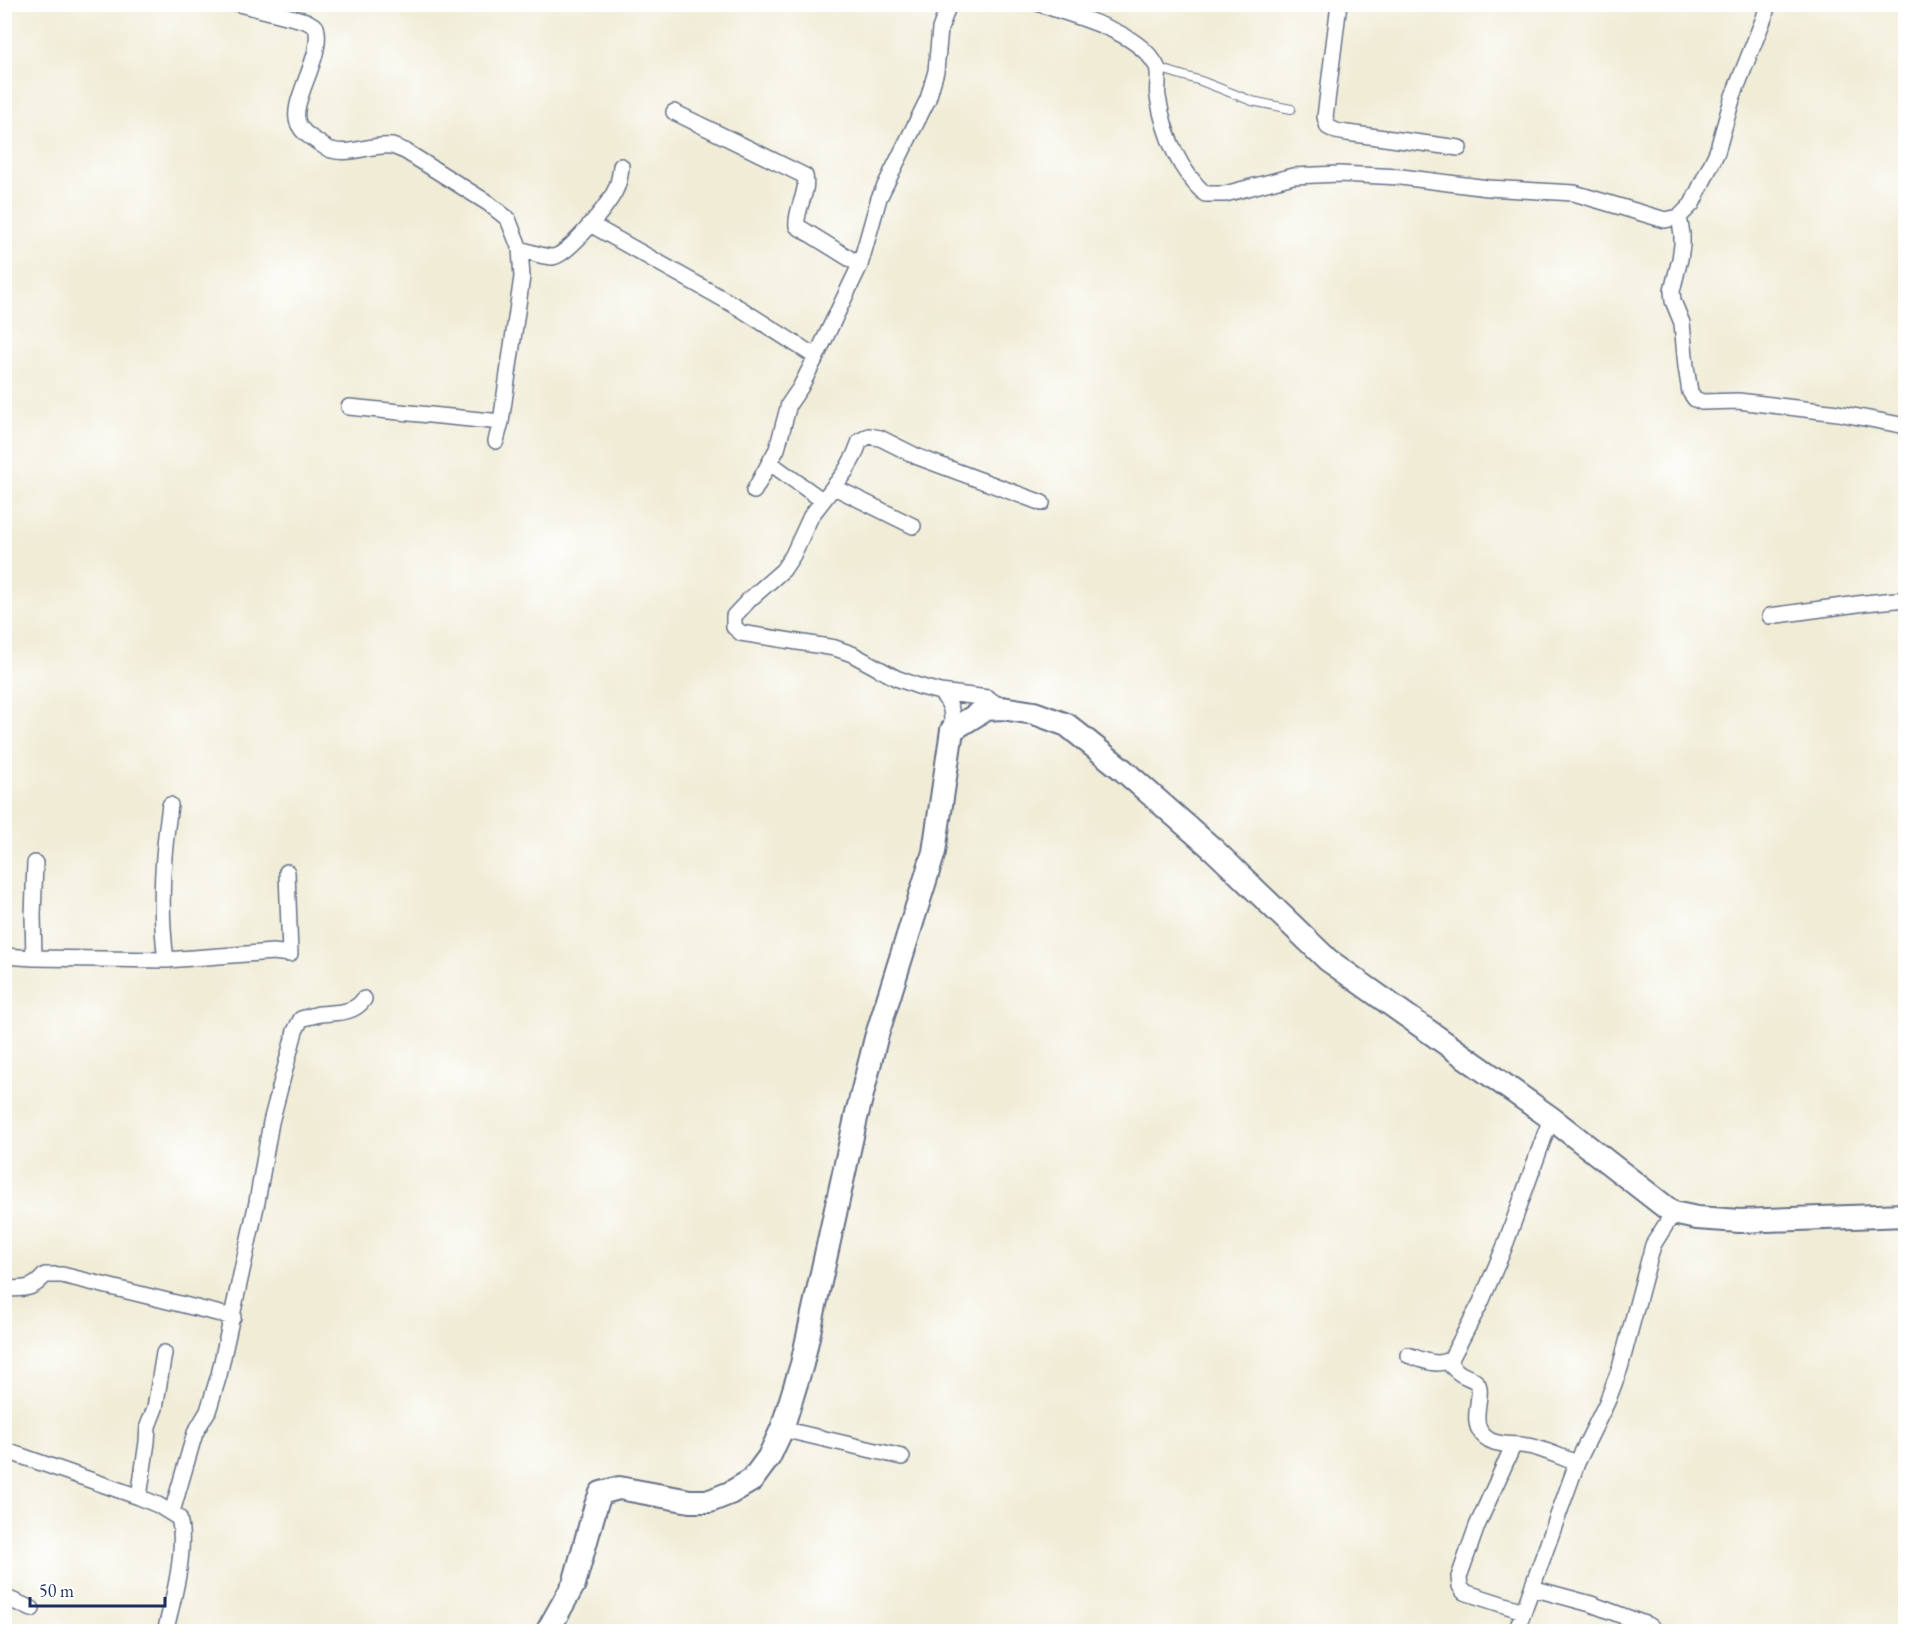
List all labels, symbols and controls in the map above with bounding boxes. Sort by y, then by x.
scale bar [30,1570,165,1608]
text: 50 m [39,1579,74,1602]

